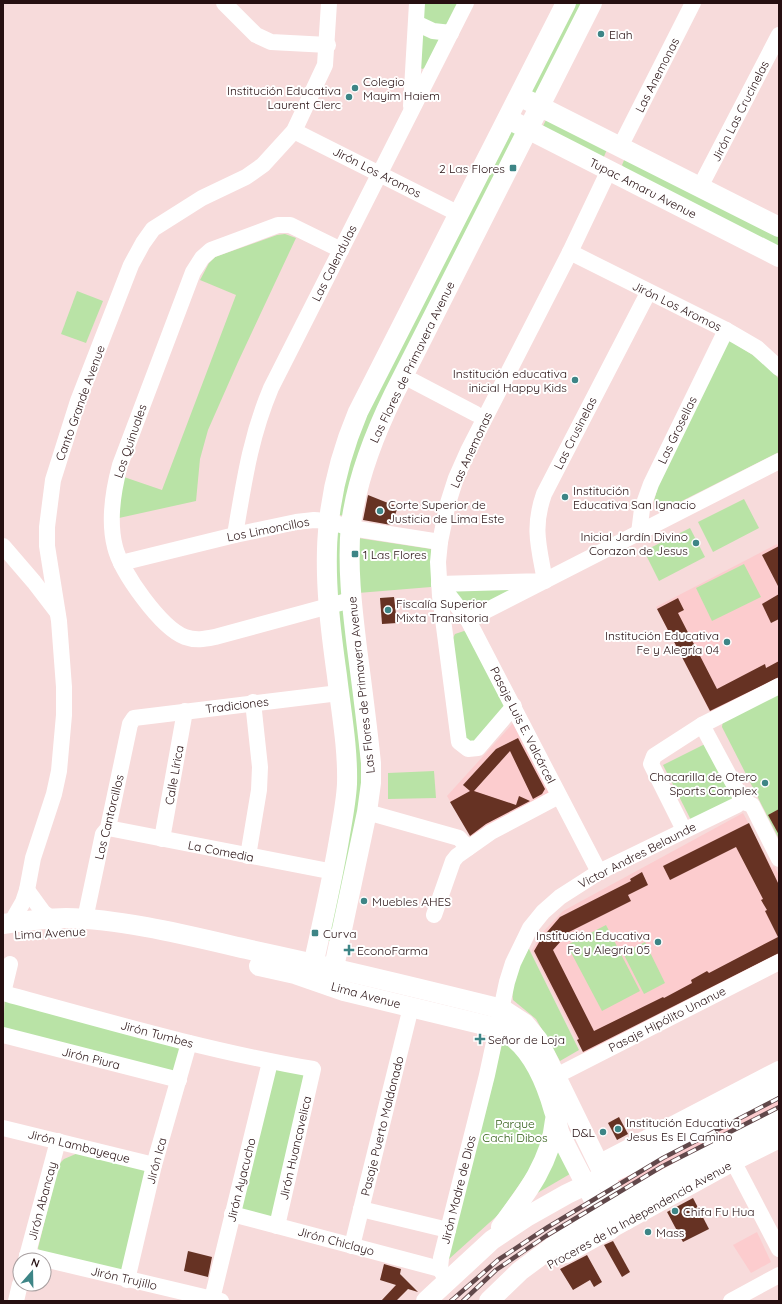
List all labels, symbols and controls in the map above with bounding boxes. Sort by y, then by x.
place label: Elah [609,27,633,42]
marker: Elah [596,29,606,39]
street label: Las Anemonas [632,35,682,115]
street label: Jirón Las Crucinelas [708,58,772,164]
place label: Colegio Mayim Haiem [363,74,440,103]
place label: Institución Educativa Laurent Clerc [227,83,341,112]
marker: Colegio Mayim Haiem [350,83,360,93]
marker: Institución Educativa Laurent Clerc [344,92,354,102]
street label: Jirón Los Aromos [330,143,424,201]
street label: Tupac Amaru Avenue [587,154,699,222]
place label: 2 Las Flores [439,161,505,176]
marker: 2 Las Flores [508,163,518,173]
street label: Las Calendulas [308,222,360,304]
street label: Las Flores de Primavera Avenue [366,278,458,445]
street label: Jirón Los Aromos [630,278,724,334]
street label: Canto Grande Avenue [52,343,108,463]
place label: Institución educativa inicial Happy Kids [453,366,567,395]
marker: Institución educativa inicial Happy Kids [570,375,580,385]
street label: Las Grosellas [654,393,700,466]
street label: Las Crusinelas [550,394,600,472]
street label: Los Quinuales [110,402,150,480]
street label: Las Anemonas [447,409,495,490]
place label: Institución Educativa San Ignacio [573,483,696,512]
marker: Institución Educativa San Ignacio [560,492,570,502]
place label: Corte Superior de Justicia de Lima Este [388,497,505,526]
marker: Corte Superior de Justicia de Lima Este [375,506,385,516]
street label: Los Limoncillos [225,514,311,544]
place label: Inicial Jardín Divino Corazon de Jesus [581,529,688,558]
marker: Inicial Jardín Divino Corazon de Jesus [691,538,701,548]
place label: 1 Las Flores [363,547,427,562]
marker: 1 Las Flores [350,549,360,559]
street label: Las Flores de Primavera Avenue [344,595,378,774]
place label: Fiscalía Superior Mixta Transitoria [396,596,489,625]
marker: Fiscalía Superior Mixta Transitoria [383,605,393,615]
place label: Institución Educativa Fe y Alegría 04 [605,628,719,657]
marker: Institución Educativa Fe y Alegría 04 [722,637,732,647]
street label: Pasaje Luis E. Valcárcel [487,664,559,786]
street label: Tradiciones [205,694,270,716]
street label: Calle Lírica [161,744,187,806]
place label: Chacarilla de Otero Sports Complex [649,769,757,798]
street label: Los Cantorcillos [91,773,127,861]
marker: Chacarilla de Otero Sports Complex [760,778,770,788]
street label: Victor Andres Belaunde [576,819,699,891]
street label: La Comedia [187,837,255,865]
place label: Muebles AHES [372,894,451,909]
marker: Muebles AHES [359,896,369,906]
street label: Lima Avenue [14,924,86,942]
place label: Curva [323,926,356,941]
marker: Curva [310,928,320,938]
place label: Institución Educativa Fe y Alegría 05 [536,928,650,957]
marker: Institución Educativa Fe y Alegría 05 [653,937,663,947]
place label: EconoFarma [357,943,428,958]
marker: EconoFarma [344,945,354,955]
street label: Lima Avenue [330,979,403,1012]
street label: Pasaje Hipólito Unanue [606,983,728,1055]
street label: Jirón Tumbes [119,1017,195,1051]
place label: Señor de Loja [488,1032,565,1047]
marker: Señor de Loja [475,1034,485,1044]
street label: Jirón Piura [60,1043,122,1073]
street label: Pasaje Puerto Maldonado [357,1055,407,1197]
street label: Jirón Huancavelica [276,1094,314,1202]
place label: Institución Educativa Jesus Es El Camino [626,1115,740,1144]
park label: Parque Cachi Dibos [482,1116,548,1145]
marker: Institución Educativa Jesus Es El Camino [613,1124,623,1134]
place label: D&L [572,1125,596,1140]
street label: Jirón Lambayeque [26,1126,132,1166]
marker: D&L [598,1127,608,1137]
street label: Jirón Madre de Dios [437,1134,479,1246]
street label: Jirón Ica [143,1136,169,1186]
street label: Jirón Ayacucho [223,1136,259,1224]
street label: Proceres de la Independencia Avenue [544,1158,734,1272]
street label: Jirón Abancay [24,1160,60,1242]
place label: Chifa Fu Hua [683,1204,755,1219]
marker: Chifa Fu Hua [670,1206,680,1216]
street label: Jirón Chiclayo [296,1224,376,1258]
place label: Mass [656,1225,685,1240]
marker: Mass [643,1227,653,1237]
north arrow [12,1252,52,1292]
text: N [29,1255,42,1271]
street label: Jirón Trujillo [89,1263,159,1293]

